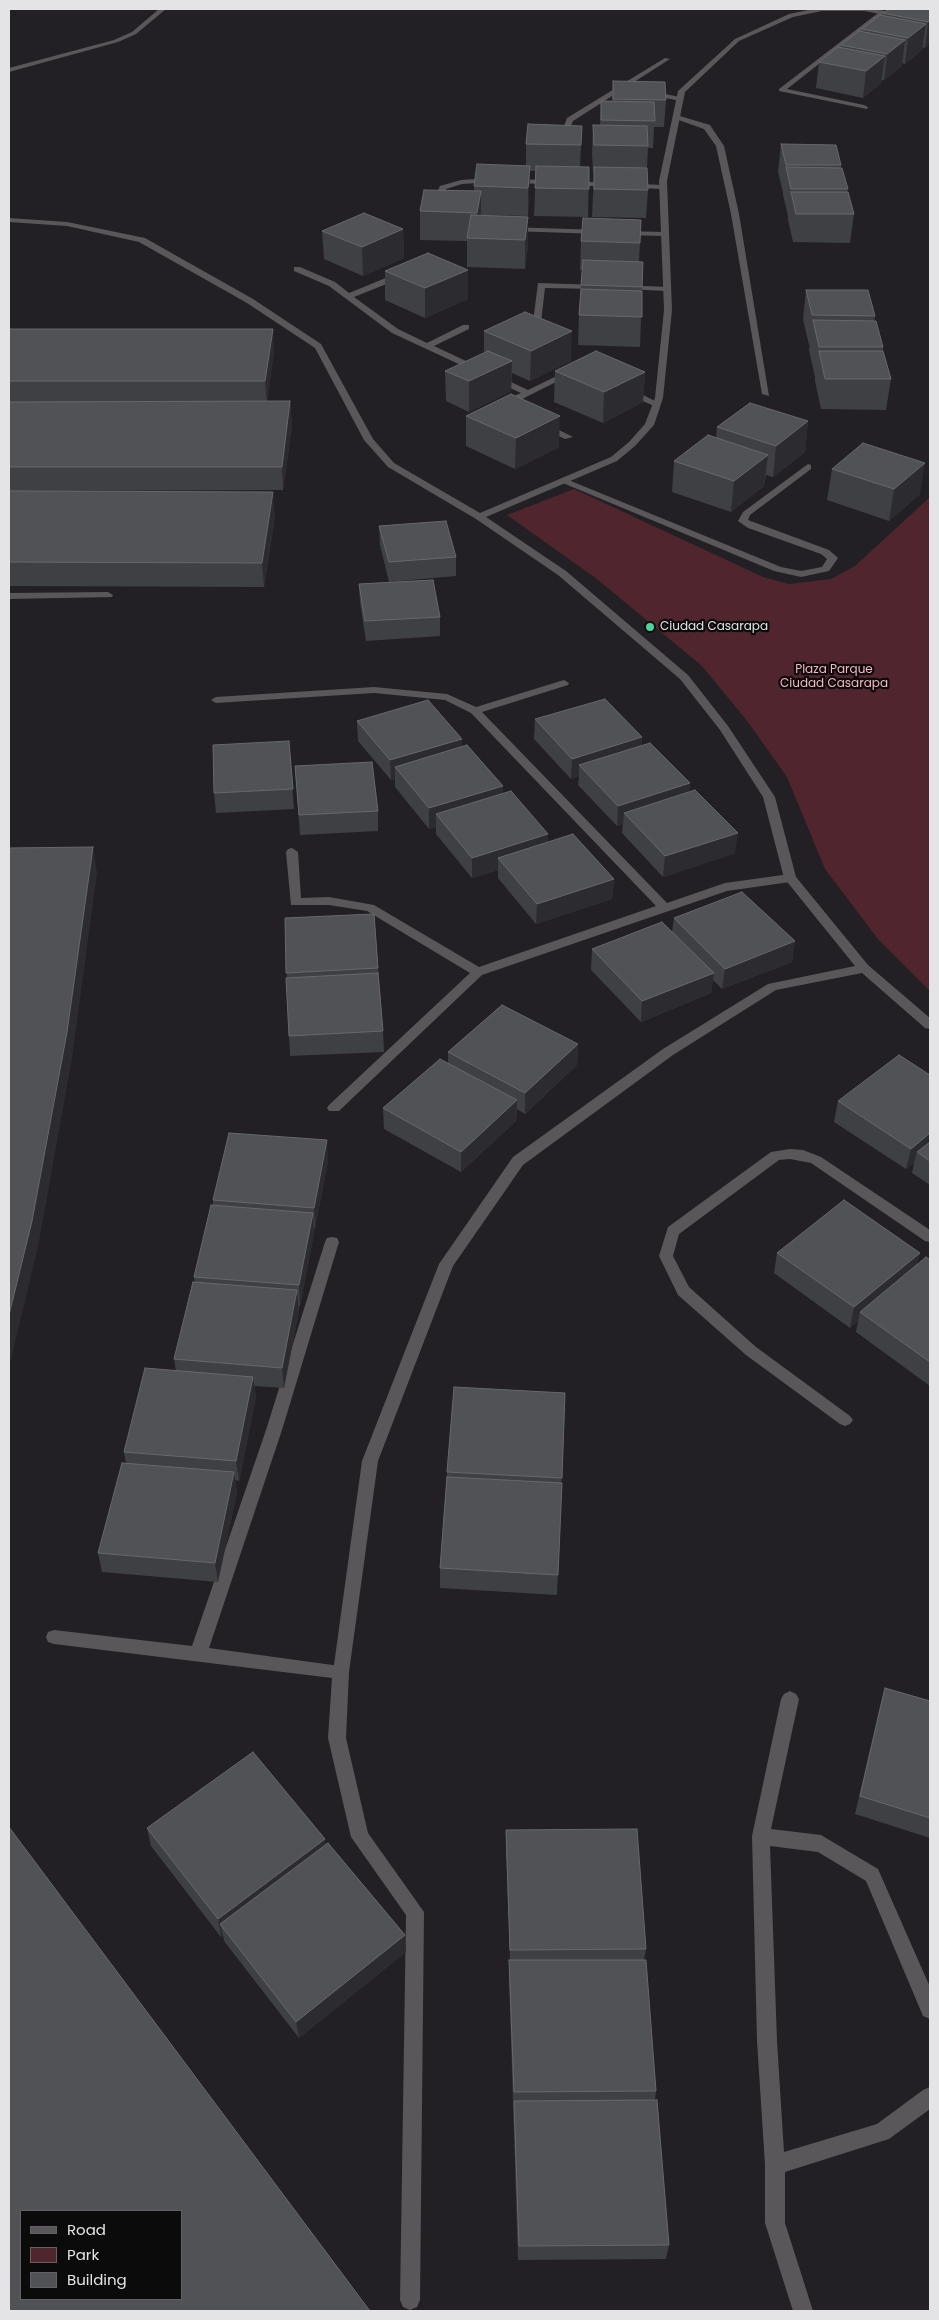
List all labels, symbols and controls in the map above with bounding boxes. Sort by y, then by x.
place label: Ciudad Casarapa [660,620,768,634]
marker: Ciudad Casarapa [644,621,656,633]
park label: Plaza Parque Ciudad Casarapa [780,663,888,691]
legend [20,2210,182,2300]
text: Road [67,2219,106,2240]
text: Park [67,2244,99,2265]
text: Building [67,2269,127,2290]

